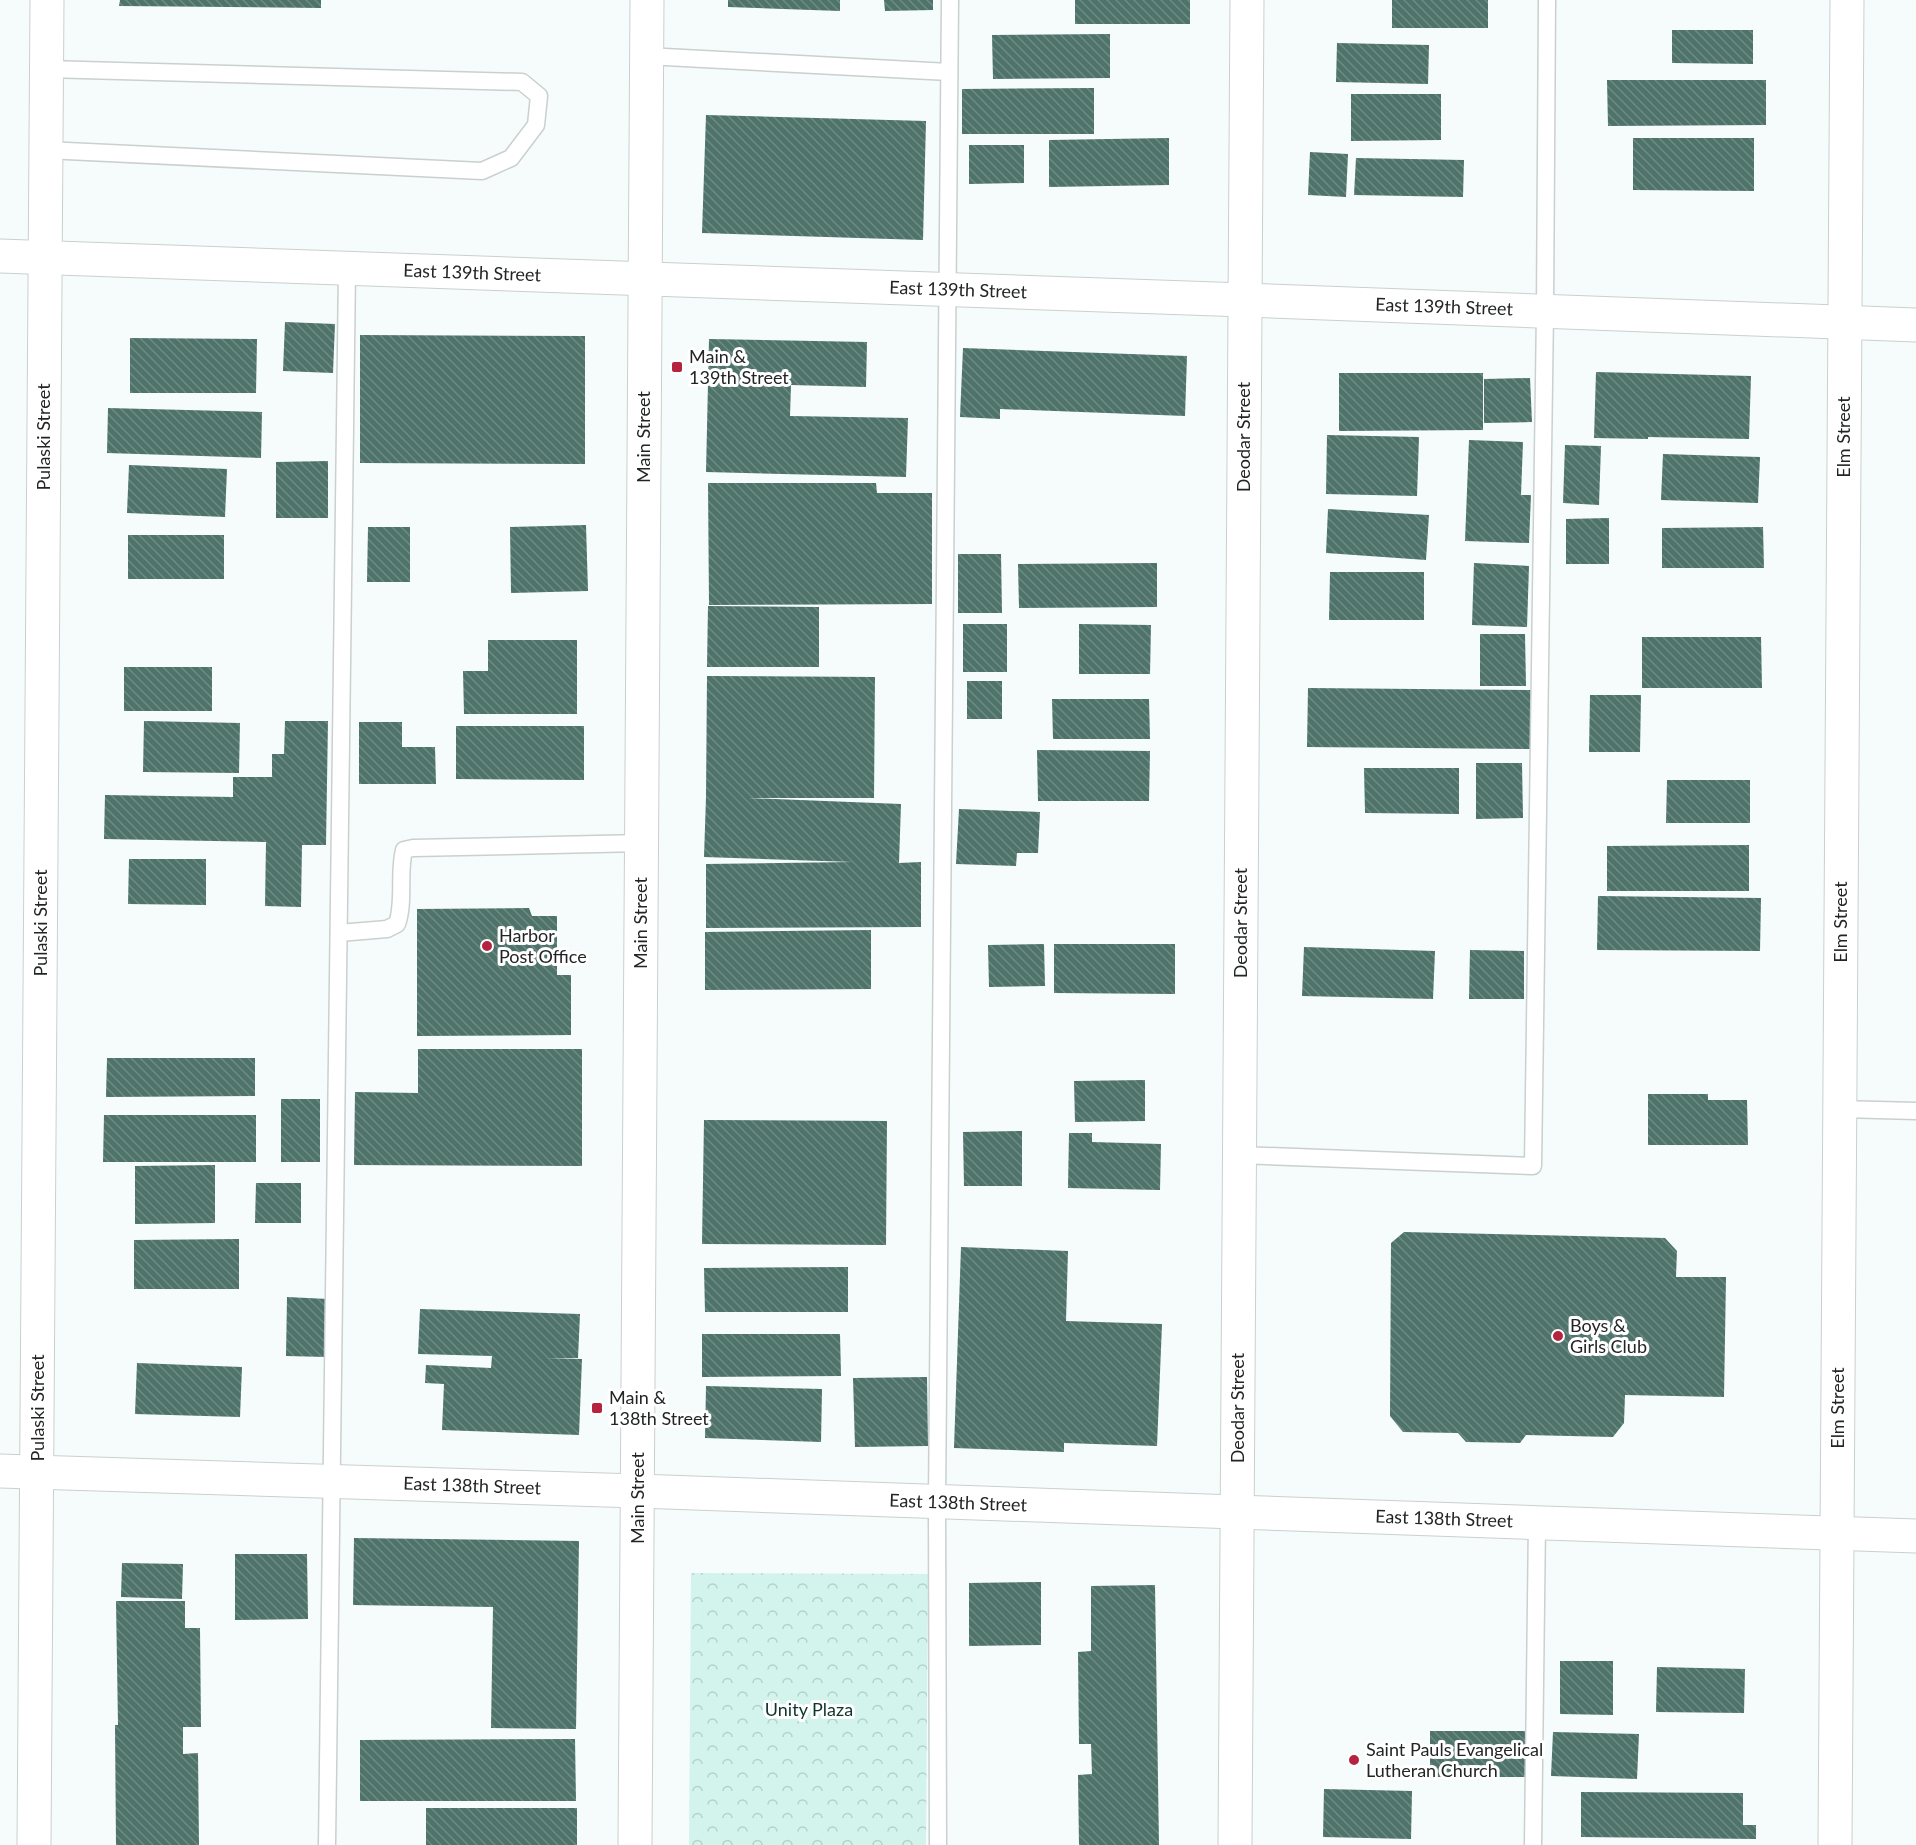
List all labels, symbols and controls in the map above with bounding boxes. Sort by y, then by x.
street label: East 139th Street [403,259,542,285]
street label: East 139th Street [889,276,1028,302]
street label: East 139th Street [1375,293,1514,319]
place label: Main & 139th Street [689,345,789,388]
marker: Main & 139th Street [670,360,684,374]
street label: Deodar Street [1232,381,1254,492]
street label: Pulaski Street [32,383,54,491]
street label: Main Street [632,391,654,483]
street label: Elm Street [1832,396,1854,478]
street label: Deodar Street [1229,867,1251,978]
street label: Pulaski Street [29,869,51,977]
street label: Main Street [629,877,651,969]
street label: Elm Street [1829,881,1851,963]
place label: Harbor Post Office [499,924,587,967]
marker: Harbor Post Office [480,939,494,953]
place label: Boys & Girls Club [1570,1314,1647,1357]
marker: Boys & Girls Club [1551,1329,1565,1343]
street label: Deodar Street [1226,1352,1248,1463]
street label: Pulaski Street [26,1354,48,1462]
street label: Elm Street [1826,1367,1848,1449]
place label: Main & 138th Street [609,1386,709,1429]
marker: Main & 138th Street [590,1401,604,1415]
street label: Main Street [626,1452,648,1544]
street label: East 138th Street [403,1472,542,1498]
street label: East 138th Street [889,1489,1028,1515]
street label: East 138th Street [1375,1505,1514,1531]
park label: Unity Plaza [765,1698,853,1720]
place label: Saint Pauls Evangelical Lutheran Church [1366,1738,1543,1781]
marker: Saint Pauls Evangelical Lutheran Church [1347,1753,1361,1767]

